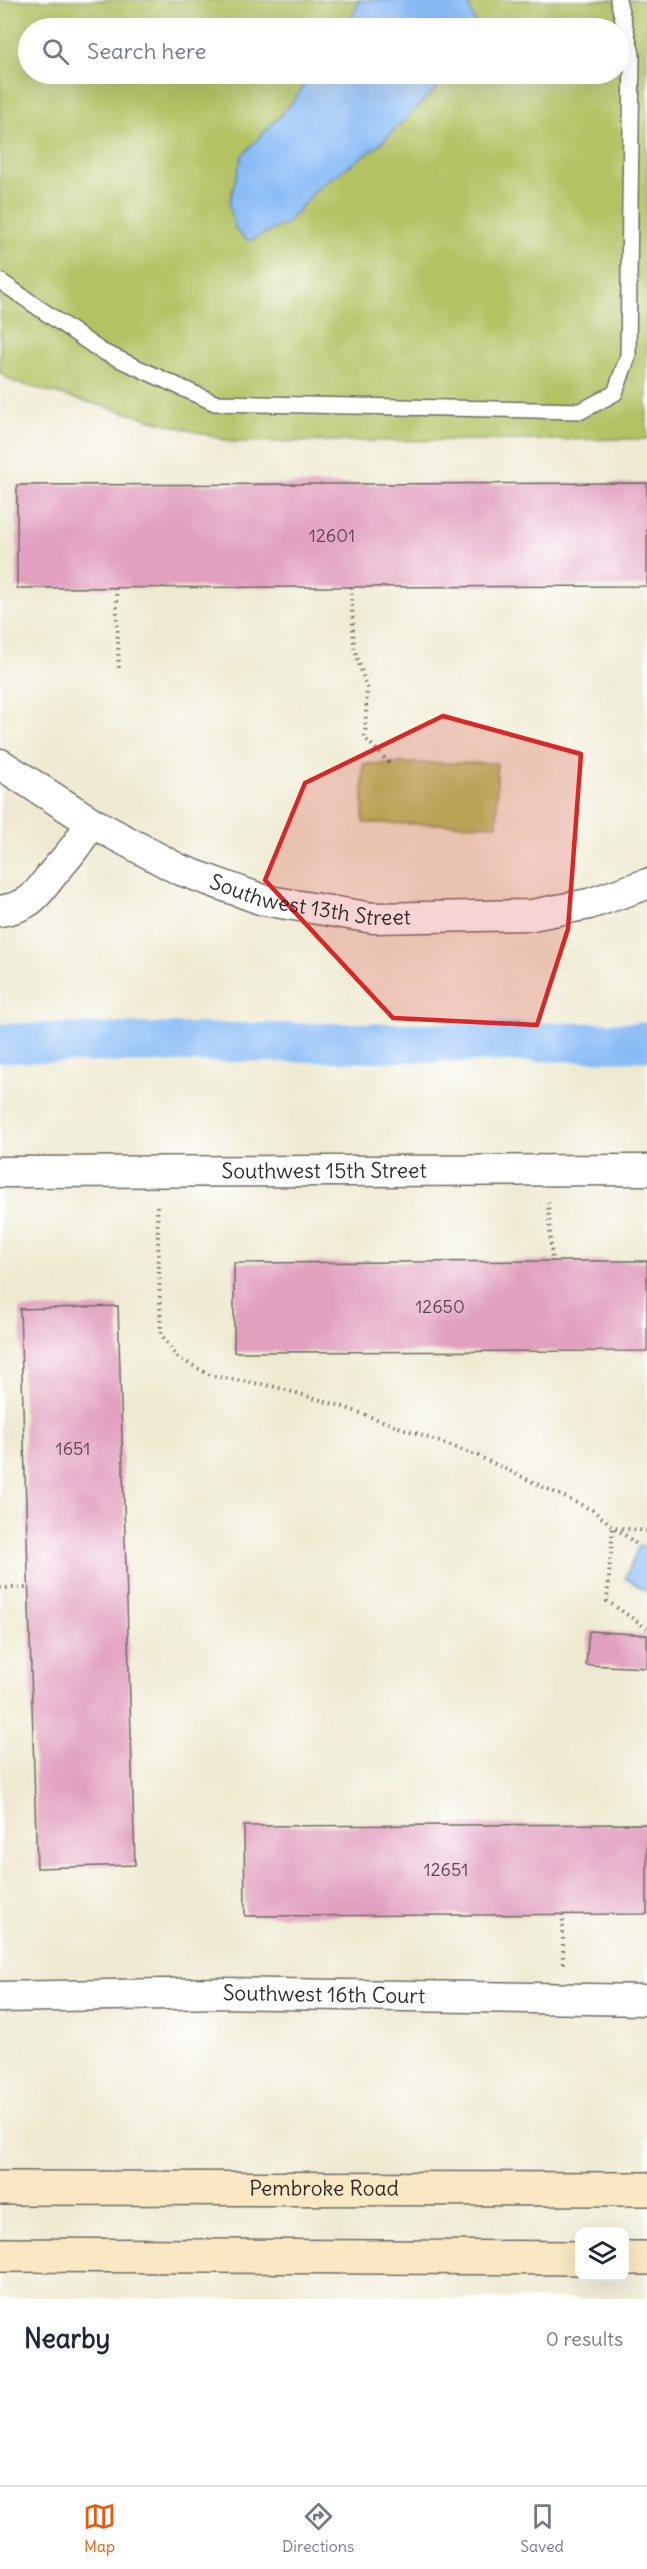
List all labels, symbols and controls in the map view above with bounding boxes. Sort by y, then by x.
search box [18,18,629,84]
icon: search [39,35,72,68]
text: Search here [87,37,206,65]
house number: 12601 [309,524,355,547]
street label: Southwest 13th Street [206,868,411,931]
street label: Southwest 15th Street [221,1157,427,1184]
house number: 12650 [415,1295,465,1318]
house number: 1651 [55,1437,91,1460]
house number: 12651 [424,1858,468,1881]
street label: Southwest 16th Court [223,1979,425,2009]
street label: Pembroke Road [249,2174,399,2202]
map controls [575,2227,629,2281]
button: layers [575,2227,629,2281]
text: Nearby [24,2322,110,2355]
text: 0 results [546,2326,623,2351]
tab: Map [83,2500,116,2556]
tab: Directions [282,2500,354,2556]
tab: Saved [520,2500,564,2556]

